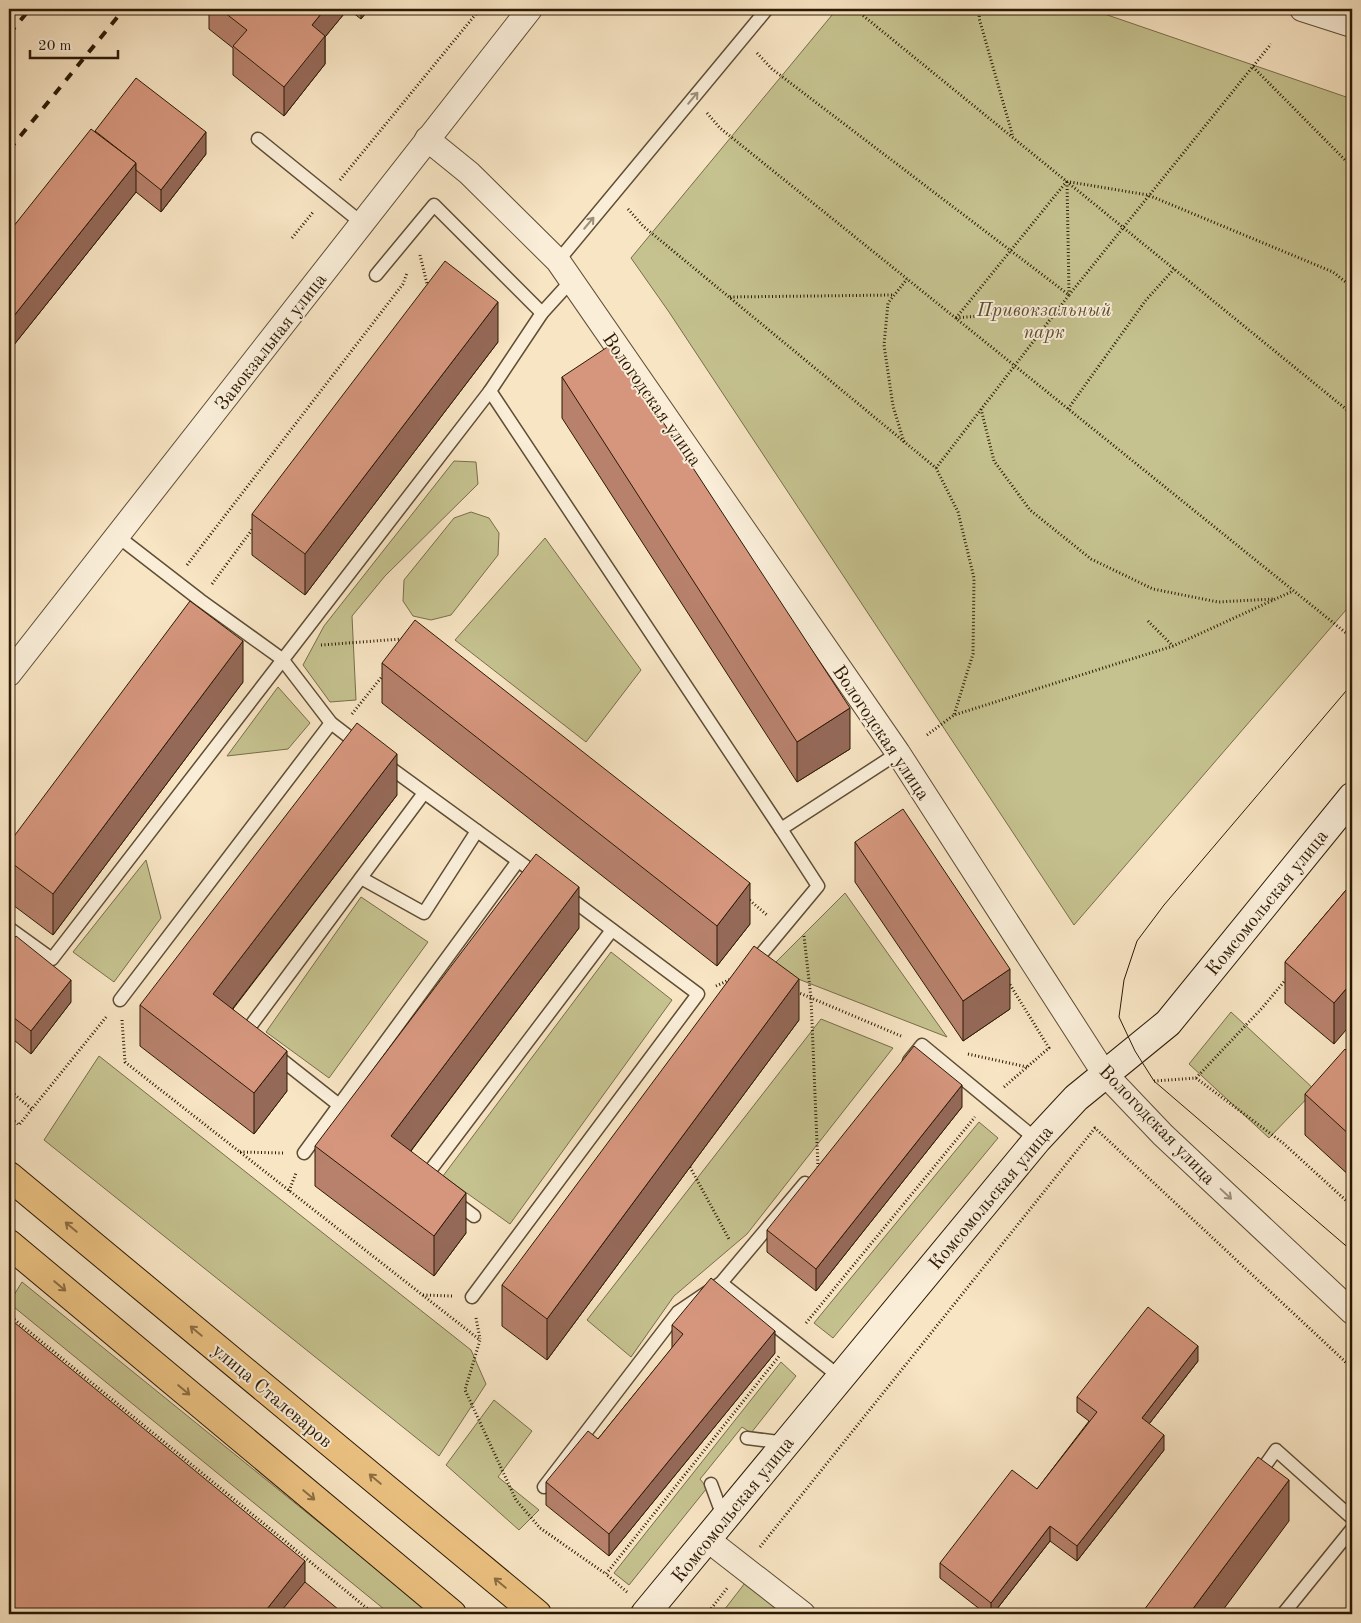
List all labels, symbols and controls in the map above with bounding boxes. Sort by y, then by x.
scale bar [30,28,118,60]
text: 20 m [38,39,72,54]
one-way arrow [687,92,698,105]
one-way arrow [583,217,595,230]
street label: Завокзальная улица [213,270,332,415]
park label: Привокзальный парк [976,302,1111,343]
street label: Вологодская улица [598,330,704,471]
street label: Вологодская улица [828,663,932,805]
street label: Комсомольская улица [1203,827,1333,980]
street label: Вологодская улица [1094,1062,1218,1190]
street label: Комсомольская улица [926,1122,1058,1274]
one-way arrow [1219,1188,1232,1200]
one-way arrow [65,1222,78,1233]
one-way arrow [53,1281,66,1292]
one-way arrow [190,1325,203,1336]
street label: улица Сталеваров [208,1341,335,1452]
one-way arrow [178,1385,191,1396]
street label: Комсомольская улица [669,1434,799,1587]
one-way arrow [368,1474,381,1485]
one-way arrow [302,1489,315,1500]
one-way arrow [493,1578,506,1589]

